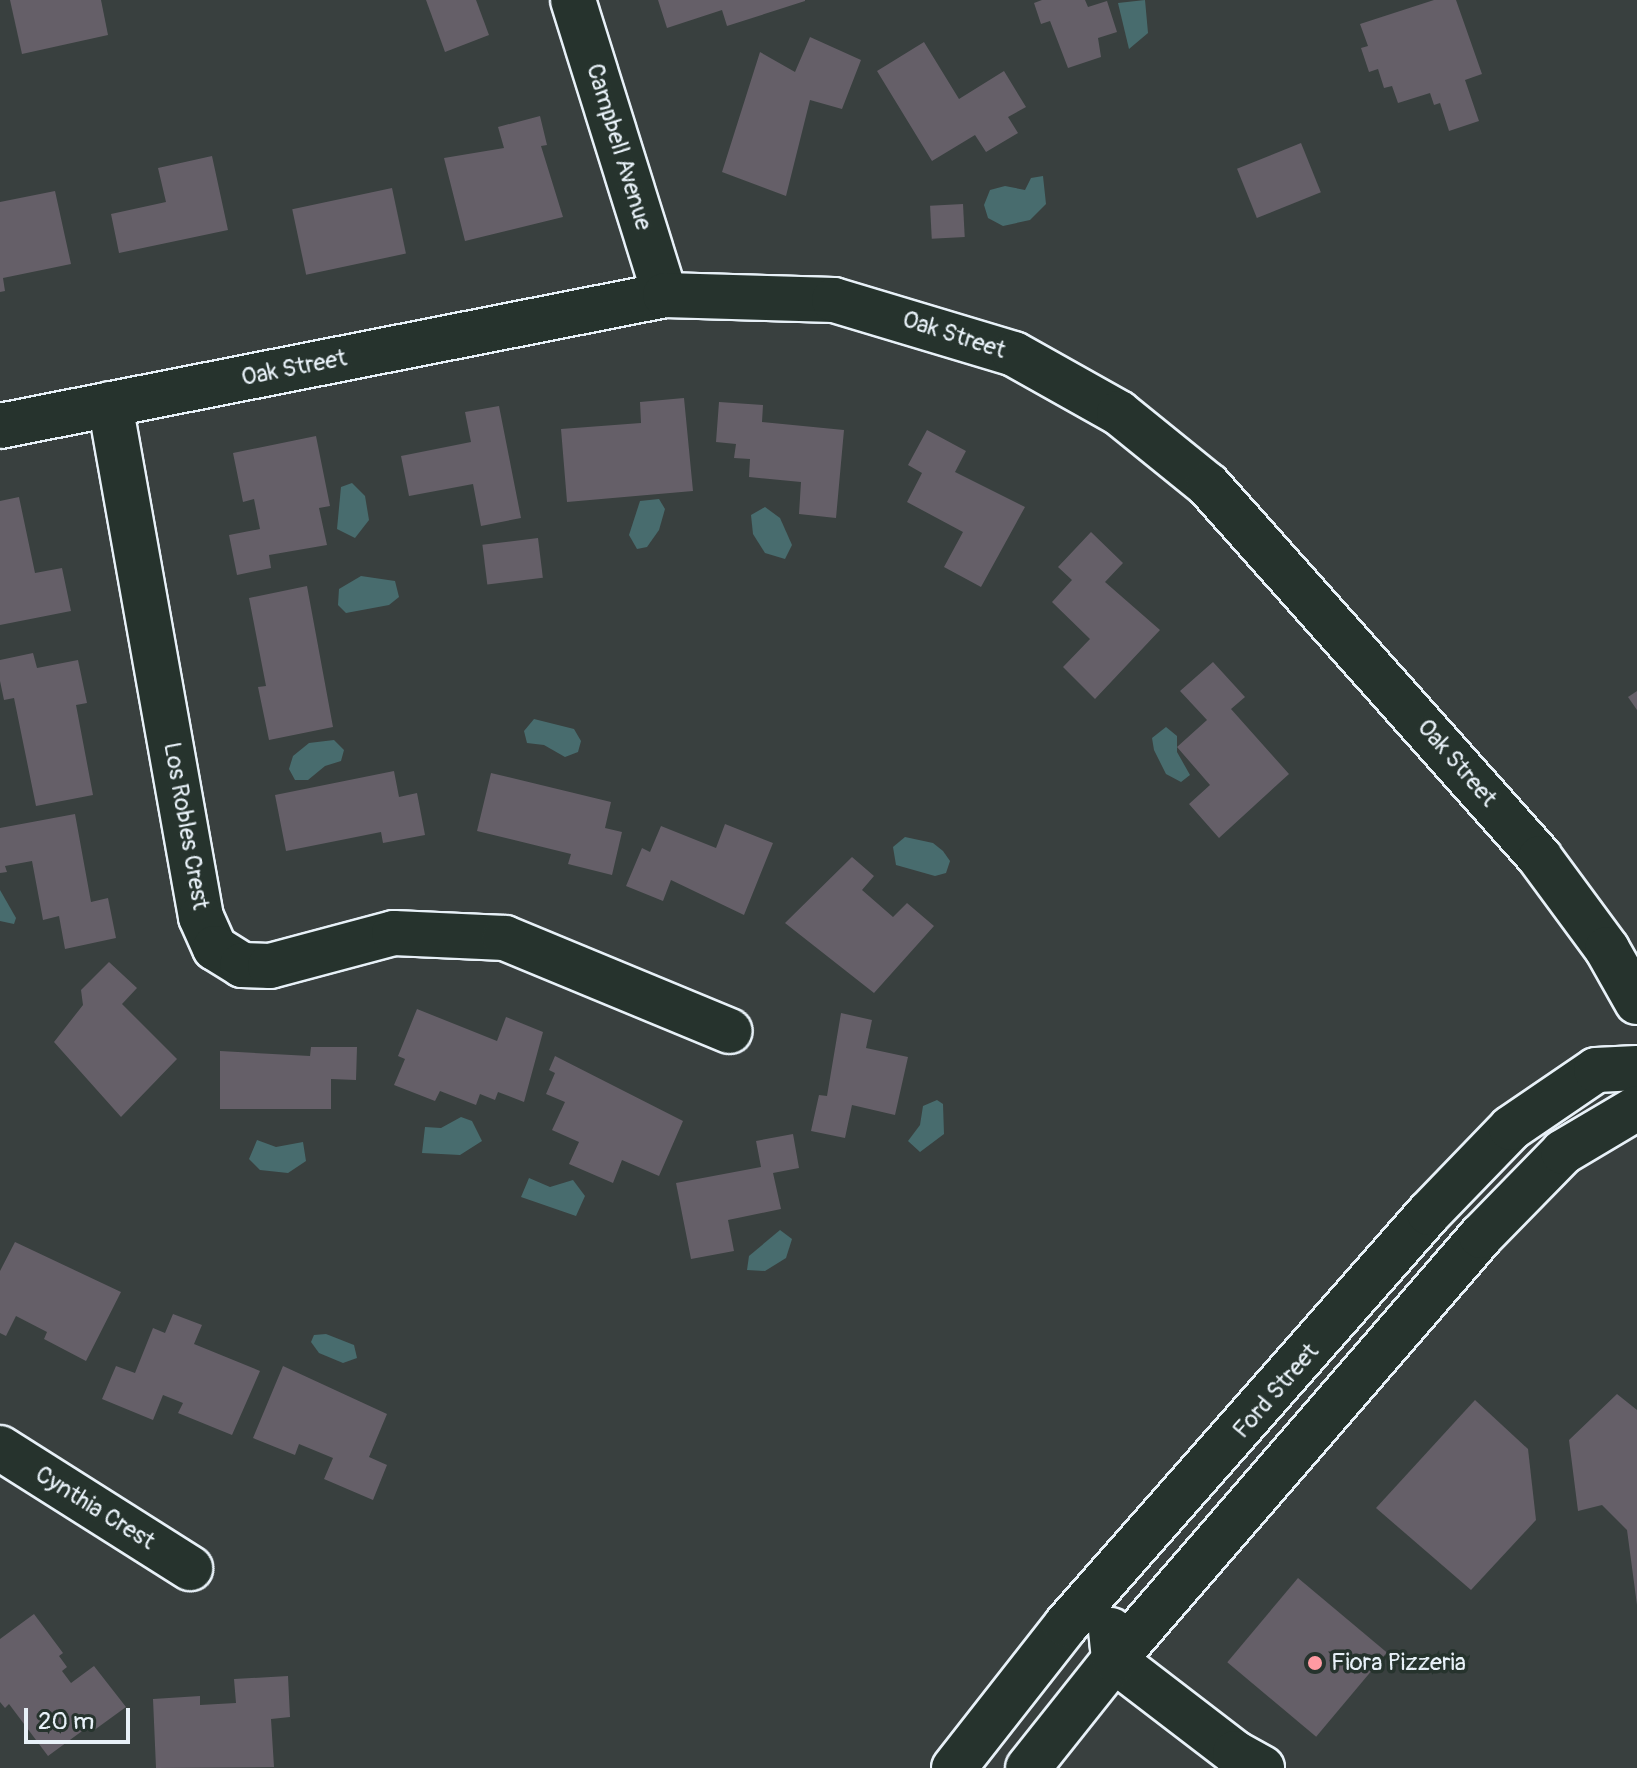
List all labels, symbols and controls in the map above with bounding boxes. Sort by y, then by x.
street label: Campbell Avenue [580,60,658,234]
street label: Oak Street [899,305,1009,365]
street label: Oak Street [239,344,349,392]
street label: Oak Street [1411,713,1503,813]
street label: Los Robles Crest [157,740,215,912]
street label: Ford Street [1227,1338,1325,1444]
street label: Cynthia Crest [30,1460,160,1556]
place label: Fiora Pizzeria [1331,1649,1466,1677]
marker: Fiora Pizzeria [1306,1654,1324,1672]
scale bar [28,1692,134,1742]
text: 20 m [38,1707,94,1736]

